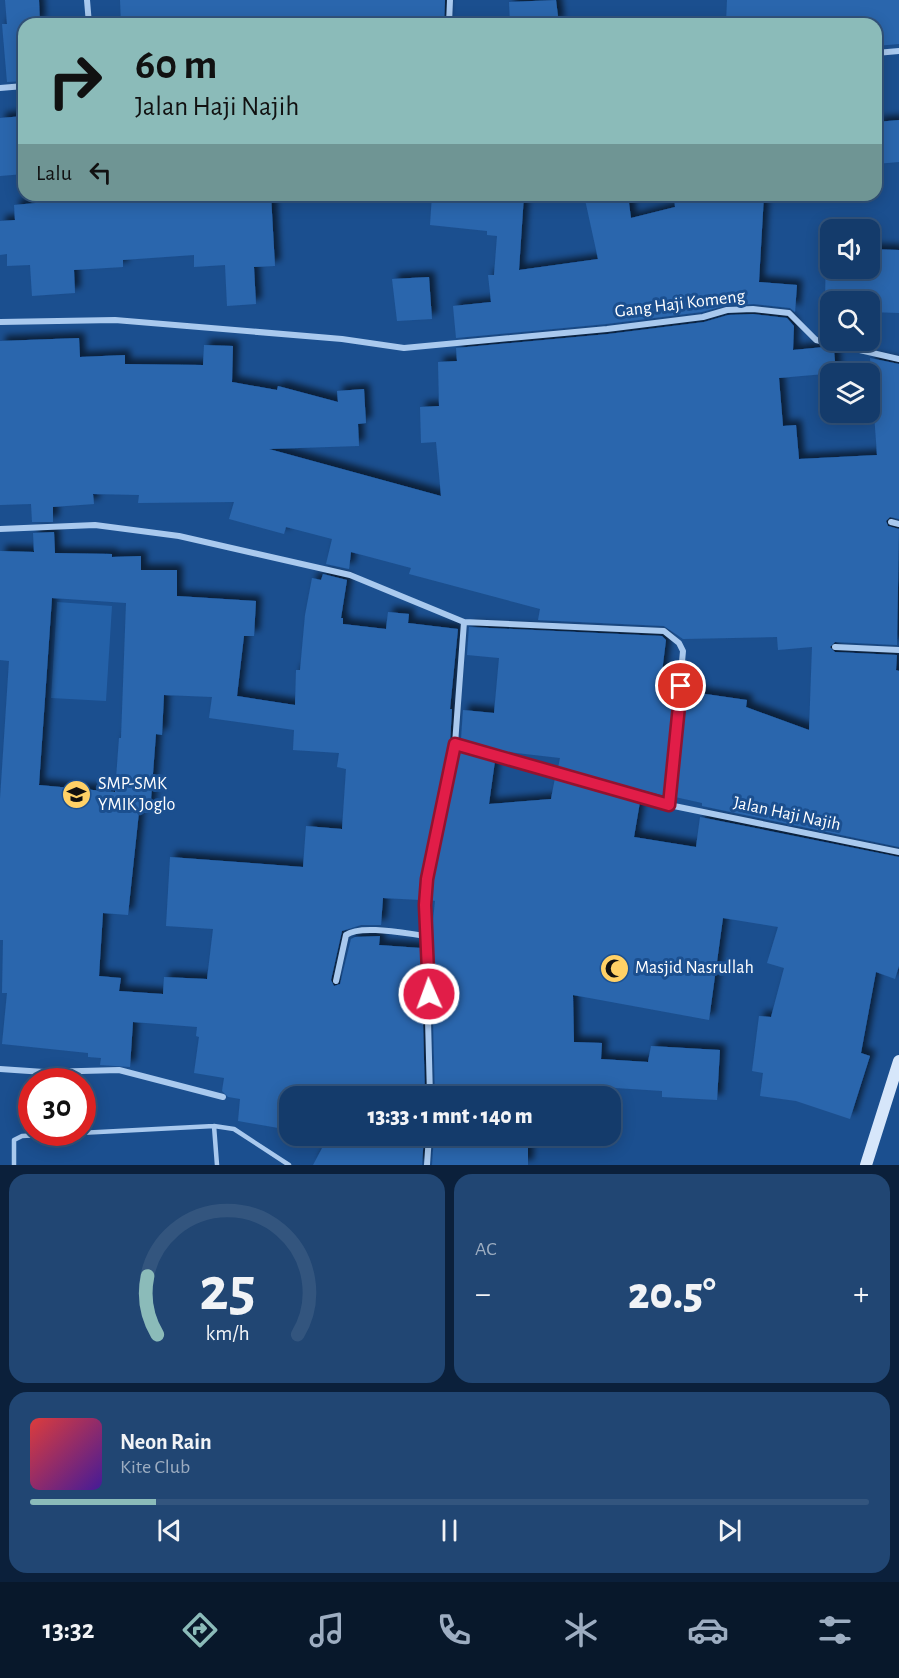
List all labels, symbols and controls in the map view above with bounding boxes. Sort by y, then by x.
icon: right [36,42,114,120]
text: 60 m [135,44,217,86]
text: Jalan Haji Najih [135,93,299,120]
icon: left [84,156,117,189]
text: Lalu [36,162,72,184]
map controls [820,219,880,423]
button: sound [820,219,880,279]
street label: Gang Haji Komeng [614,287,746,321]
button: search [820,291,880,351]
button: layers [820,363,880,423]
pin [655,660,706,711]
icon: arrive [664,669,697,702]
place label: SMP-SMK YMIK Joglo [98,775,176,814]
school or university icon: SMP-SMK YMIK Joglo [61,778,93,810]
street label: Jalan Haji Najih [732,794,842,834]
mosque icon: Masjid Nasrullah [598,952,630,984]
place label: Masjid Nasrullah [635,959,754,977]
position arrow [397,962,461,1026]
speed limit sign: 30 [18,1068,96,1146]
text: 13:33 · 1 mnt · 140 m [367,1105,533,1127]
text: AC [475,1239,497,1259]
text: 25 [199,1259,255,1321]
text: 20.5° [628,1272,716,1317]
text: − [475,1278,491,1311]
text: + [853,1278,869,1311]
text: km/h [205,1324,249,1345]
text: Neon Rain [120,1431,212,1453]
text: Kite Club [120,1457,190,1477]
icon: previous [153,1514,186,1547]
icon: pause [433,1514,466,1547]
icon: next [713,1514,746,1547]
icon: directions [179,1609,221,1651]
icon: music [306,1609,348,1651]
icon: phone [433,1609,475,1651]
icon: climate [560,1609,602,1651]
icon: car [687,1609,729,1651]
icon: filters [814,1609,856,1651]
text: 13:32 [43,1616,94,1643]

